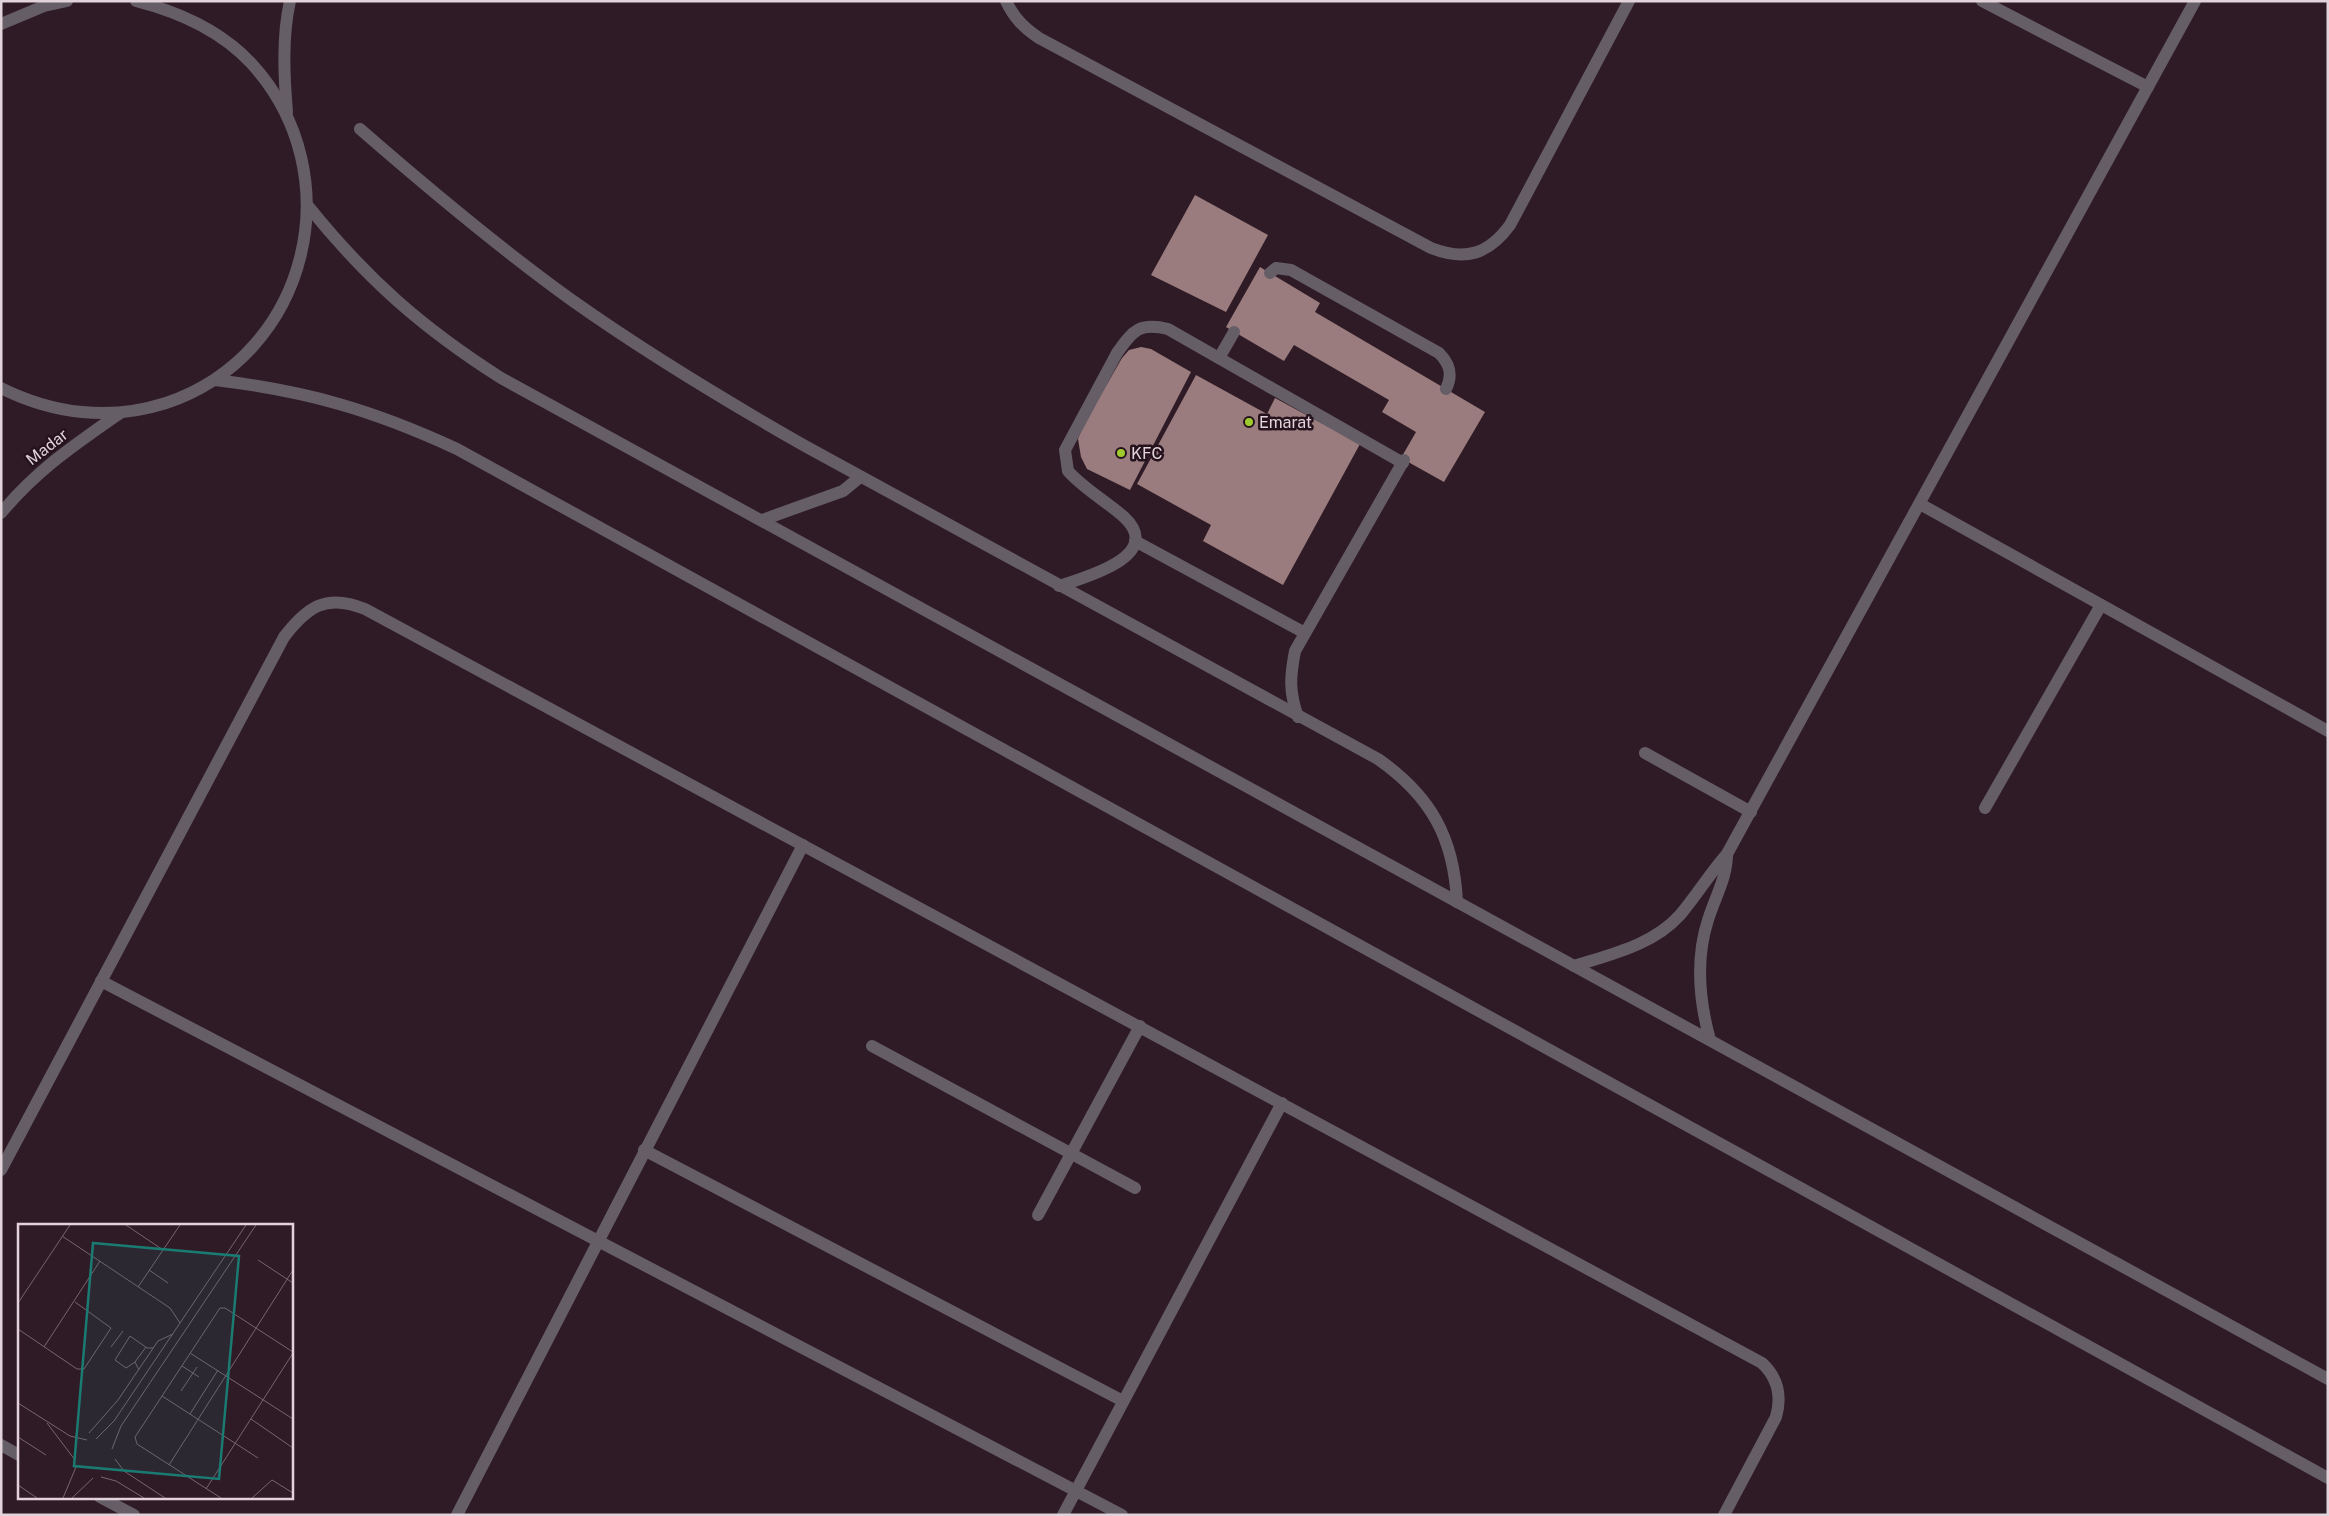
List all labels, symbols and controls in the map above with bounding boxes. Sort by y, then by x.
place label: Emarat [1259,413,1312,432]
marker: Emarat [1243,416,1255,428]
street label: Madar [22,425,72,469]
place label: KFC [1131,444,1162,463]
marker: KFC [1115,447,1127,459]
inset map [18,1224,292,1498]

